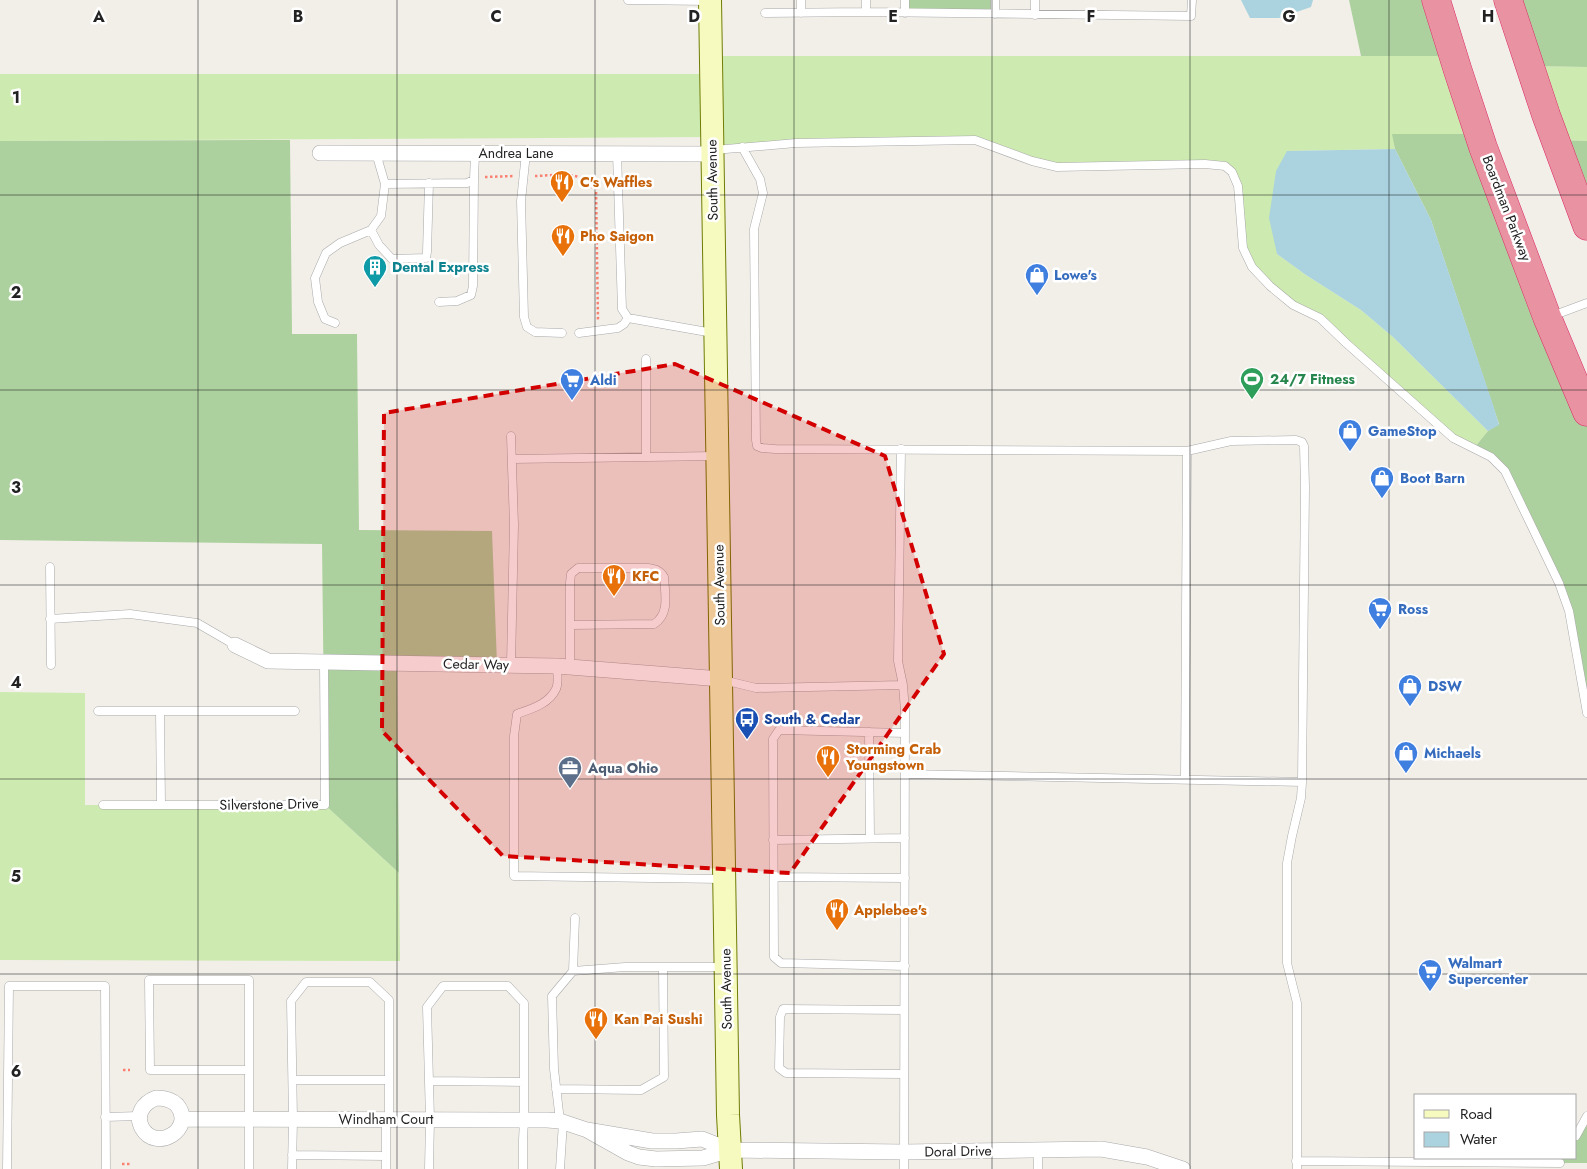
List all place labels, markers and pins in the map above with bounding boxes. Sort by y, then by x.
restaurant icon: C's Waffles [549,169,575,203]
place label: C's Waffles [580,172,653,192]
restaurant icon: Pho Saigon [550,223,576,257]
place label: Pho Saigon [580,226,654,246]
building icon: Dental Express [362,254,388,288]
place label: Dental Express [392,257,490,277]
shop icon: Lowe's [1024,262,1050,296]
place label: Lowe's [1054,265,1097,285]
sports icon: 24/7 Fitness [1239,366,1265,400]
supermarket icon: Aldi [559,367,585,401]
place label: 24/7 Fitness [1270,369,1356,389]
place label: Aldi [589,370,617,390]
shop icon: GameStop [1337,418,1363,452]
place label: GameStop [1368,421,1437,441]
shop icon: Boot Barn [1369,465,1395,499]
place label: Boot Barn [1400,468,1465,488]
restaurant icon: KFC [601,563,627,597]
place label: KFC [632,566,659,586]
supermarket icon: Ross [1367,596,1393,630]
place label: Ross [1398,599,1429,619]
shop icon: DSW [1397,673,1423,707]
place label: DSW [1428,676,1462,696]
bus stop icon: South & Cedar [734,706,760,740]
place label: South & Cedar [764,709,860,729]
place label: Storming Crab Youngstown [845,739,941,775]
shop icon: Michaels [1393,740,1419,774]
place label: Michaels [1424,743,1482,763]
restaurant icon: Storming Crab Youngstown [815,744,841,778]
office icon: Aqua Ohio [557,755,583,789]
place label: Aqua Ohio [587,758,658,778]
restaurant icon: Applebee's [824,897,850,931]
place label: Applebee's [853,900,928,920]
place label: Walmart Supercenter [1448,953,1528,989]
supermarket icon: Walmart Supercenter [1417,958,1443,992]
restaurant icon: Kan Pai Sushi [583,1006,609,1040]
place label: Kan Pai Sushi [614,1009,703,1029]

